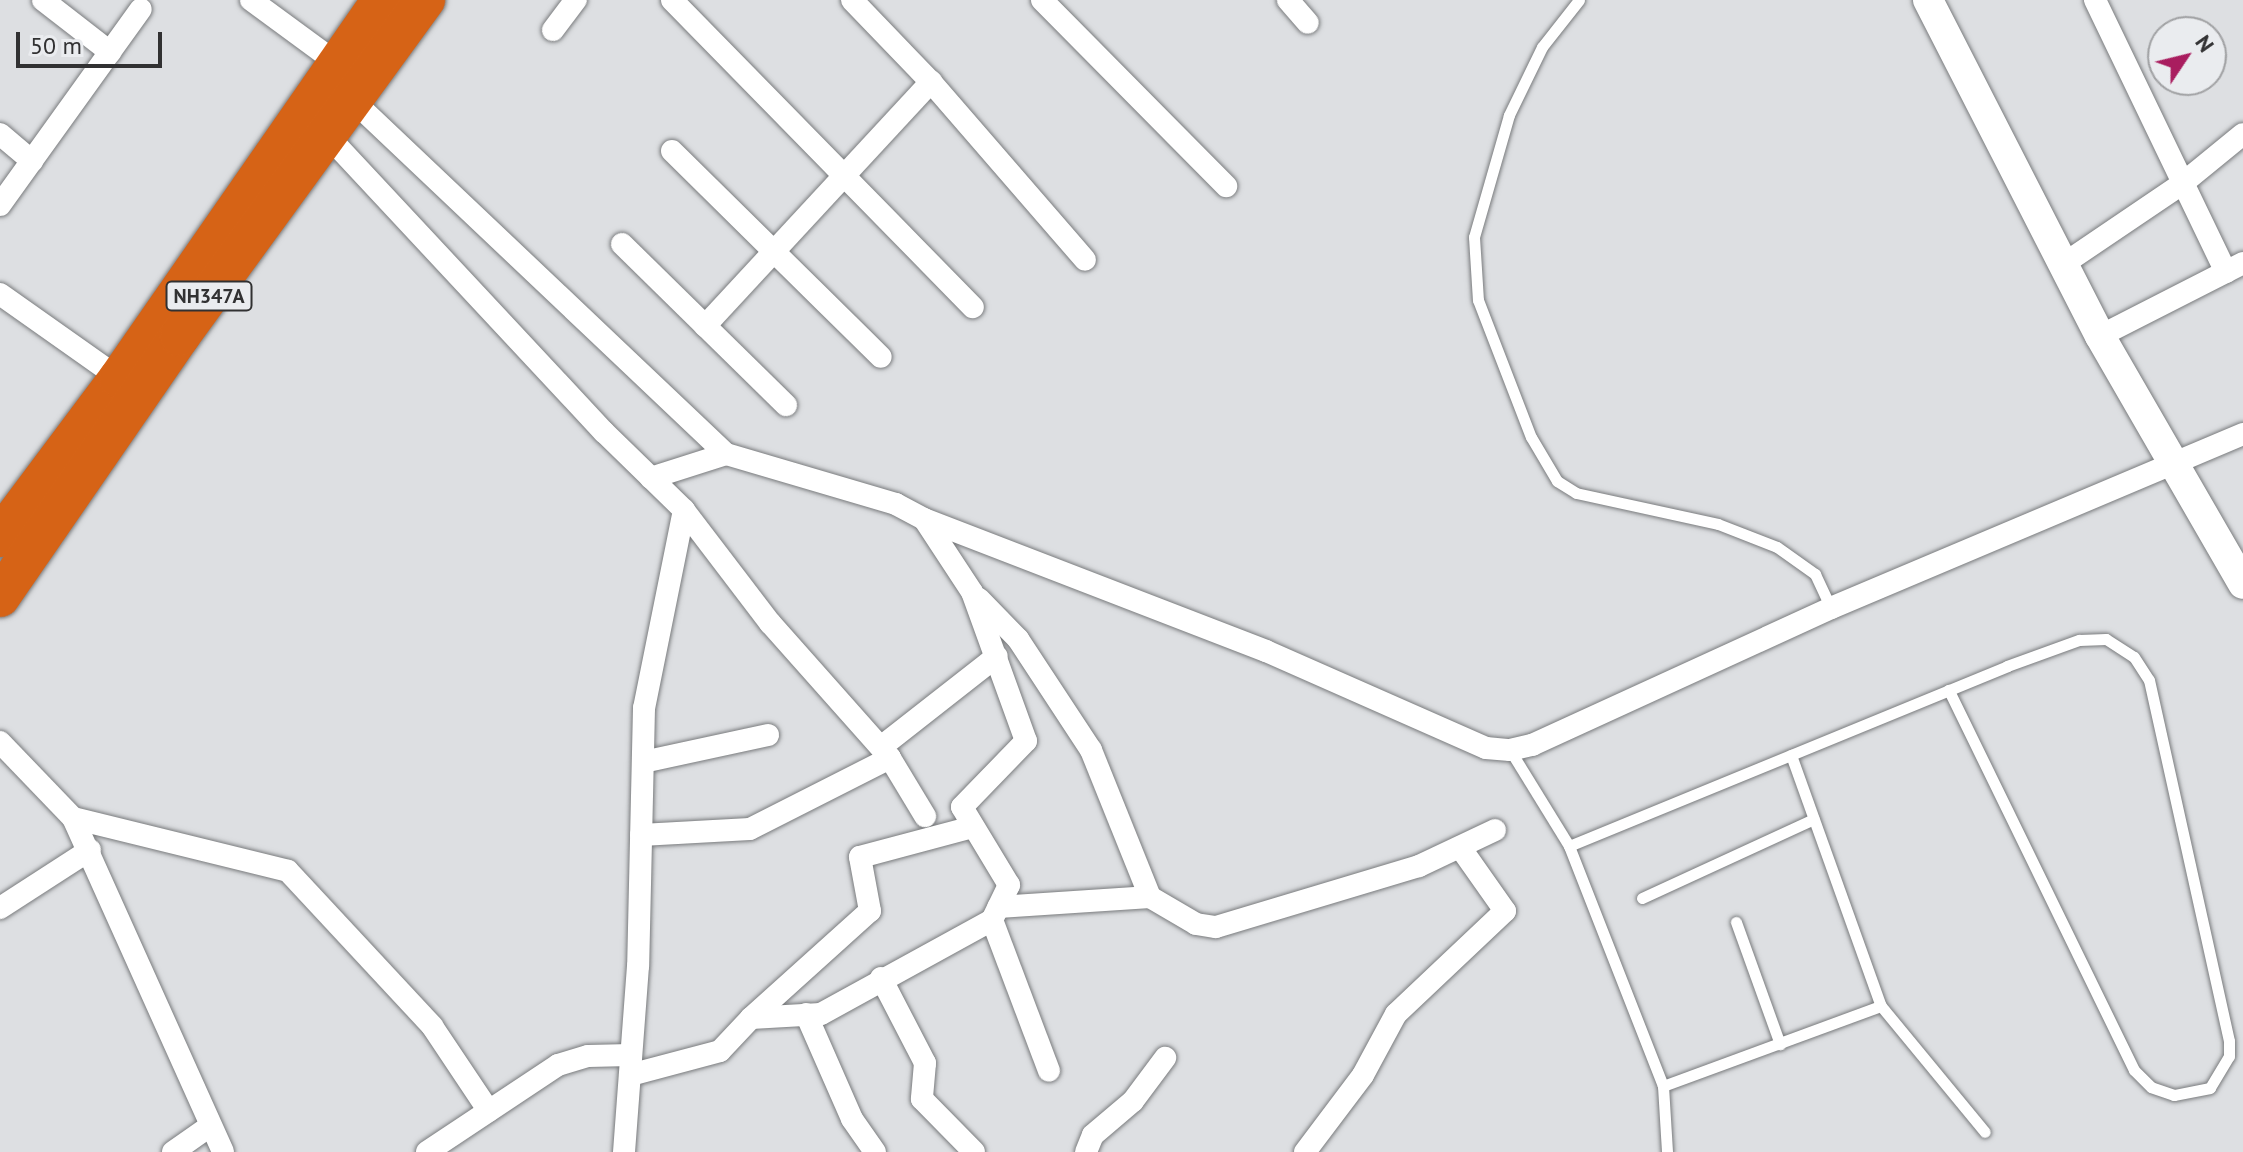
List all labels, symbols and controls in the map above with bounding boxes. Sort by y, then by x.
scale bar [20,16,166,66]
north arrow [2147,16,2227,96]
text: N [2189,29,2221,57]
text: 50 m [30,30,82,61]
road number: NH347A [165,280,253,312]

